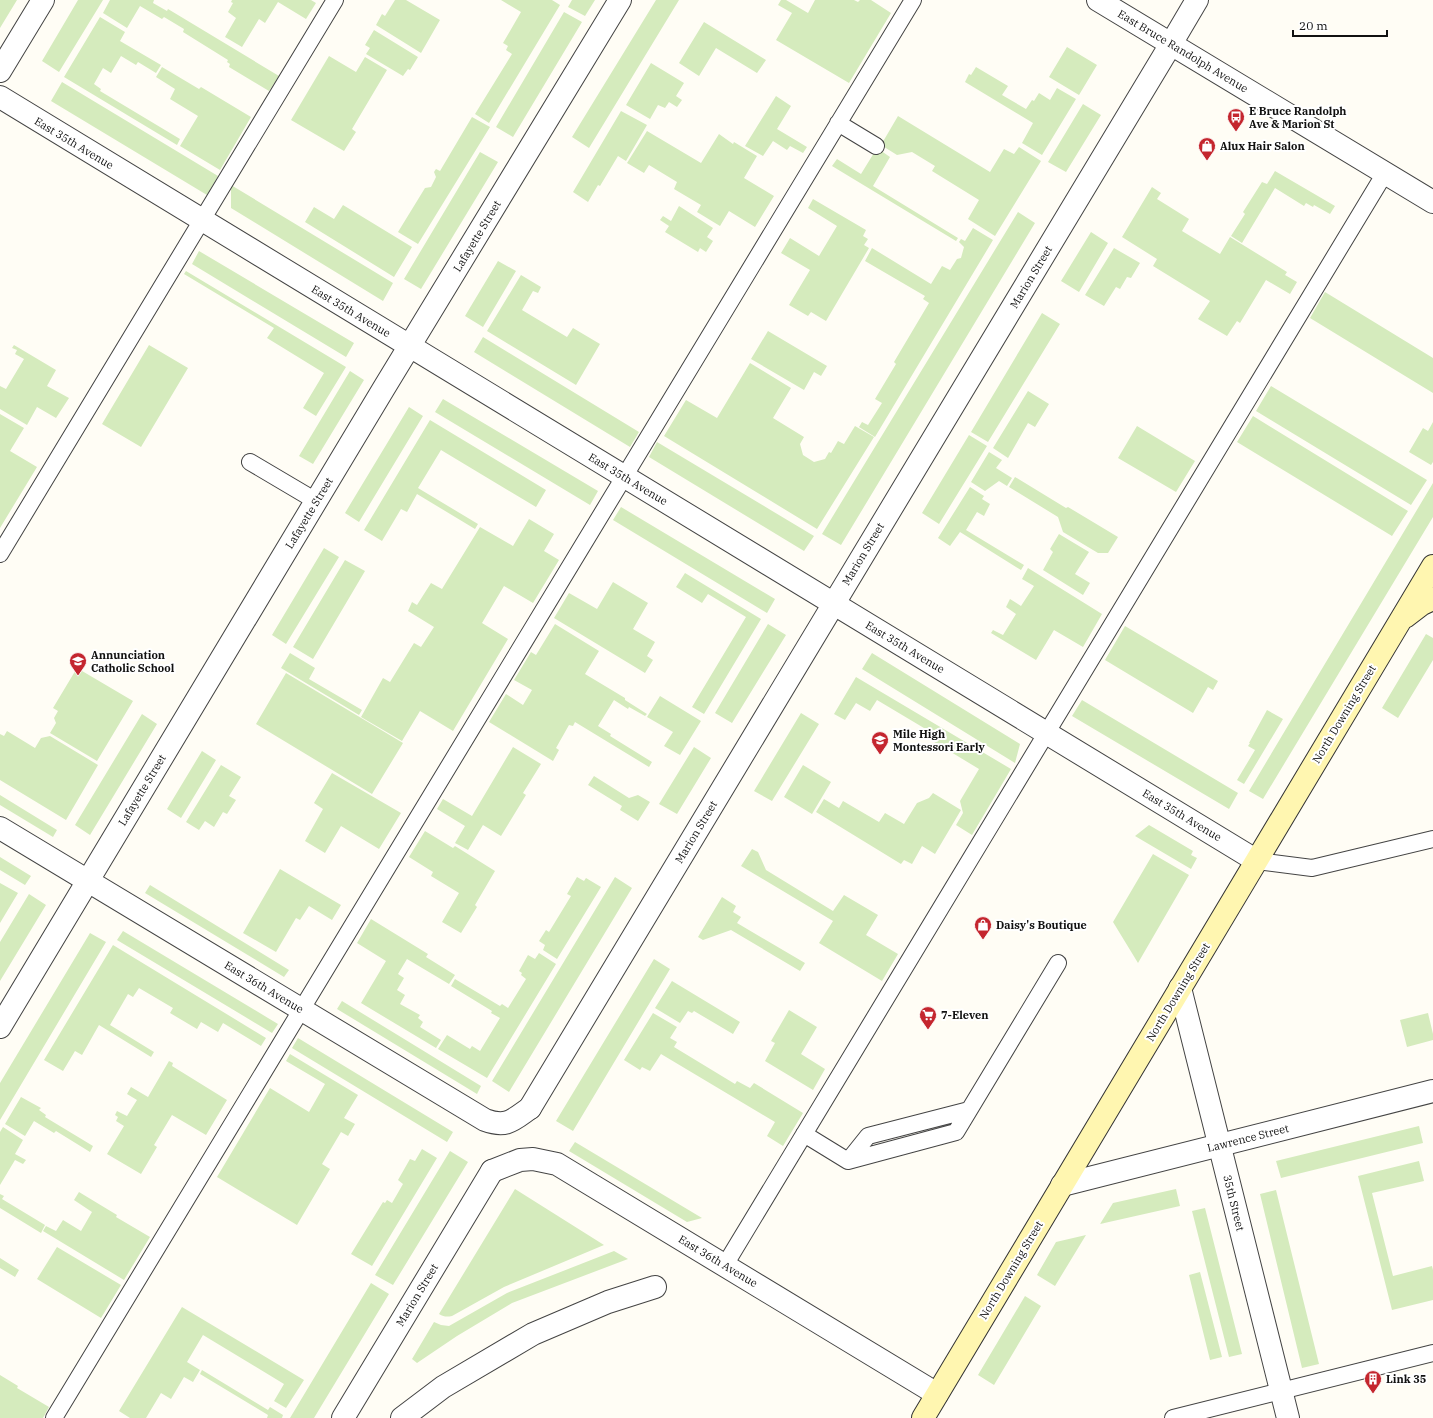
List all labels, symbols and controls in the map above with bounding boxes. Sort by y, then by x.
street label: East Bruce Randolph Avenue [1115,6,1251,96]
scale bar [1293,12,1387,38]
text: 20 m [1299,18,1328,33]
place label: E Bruce Randolph Ave & Marion St [1249,104,1347,131]
bus stop icon: E Bruce Randolph Ave & Marion St [1226,107,1246,132]
street label: East 35th Avenue [32,114,116,172]
shop icon: Alux Hair Salon [1197,136,1217,161]
place label: Alux Hair Salon [1220,139,1305,153]
street label: Lafayette Street [450,198,504,274]
street label: Marion Street [1007,243,1055,311]
street label: East 35th Avenue [309,282,393,340]
street label: East 35th Avenue [586,450,670,508]
street label: Lafayette Street [282,475,336,551]
street label: Marion Street [839,520,887,588]
street label: East 35th Avenue [863,618,947,676]
place label: Annunciation Catholic School [91,648,175,675]
school or university icon: Annunciation Catholic School [68,651,88,676]
street label: North Downing Street [1309,662,1379,766]
place label: Mile High Montessori Early [893,727,986,754]
school or university icon: Mile High Montessori Early [870,730,890,755]
street label: Lafayette Street [115,752,169,828]
street label: East 35th Avenue [1140,786,1224,844]
street label: Marion Street [672,798,720,866]
shop icon: Daisy's Boutique [973,915,993,940]
place label: Daisy's Boutique [996,918,1087,932]
street label: North Downing Street [1143,940,1213,1044]
street label: East 36th Avenue [222,958,306,1016]
supermarket icon: 7-Eleven [918,1005,938,1030]
place label: 7-Eleven [941,1008,988,1022]
street label: Lawrence Street [1206,1121,1290,1155]
street label: 35th Street [1220,1173,1248,1233]
street label: North Downing Street [976,1218,1046,1322]
street label: East 36th Avenue [676,1232,760,1290]
street label: Marion Street [393,1261,441,1329]
building icon: Link 35 [1363,1369,1383,1394]
place label: Link 35 [1386,1372,1426,1386]

